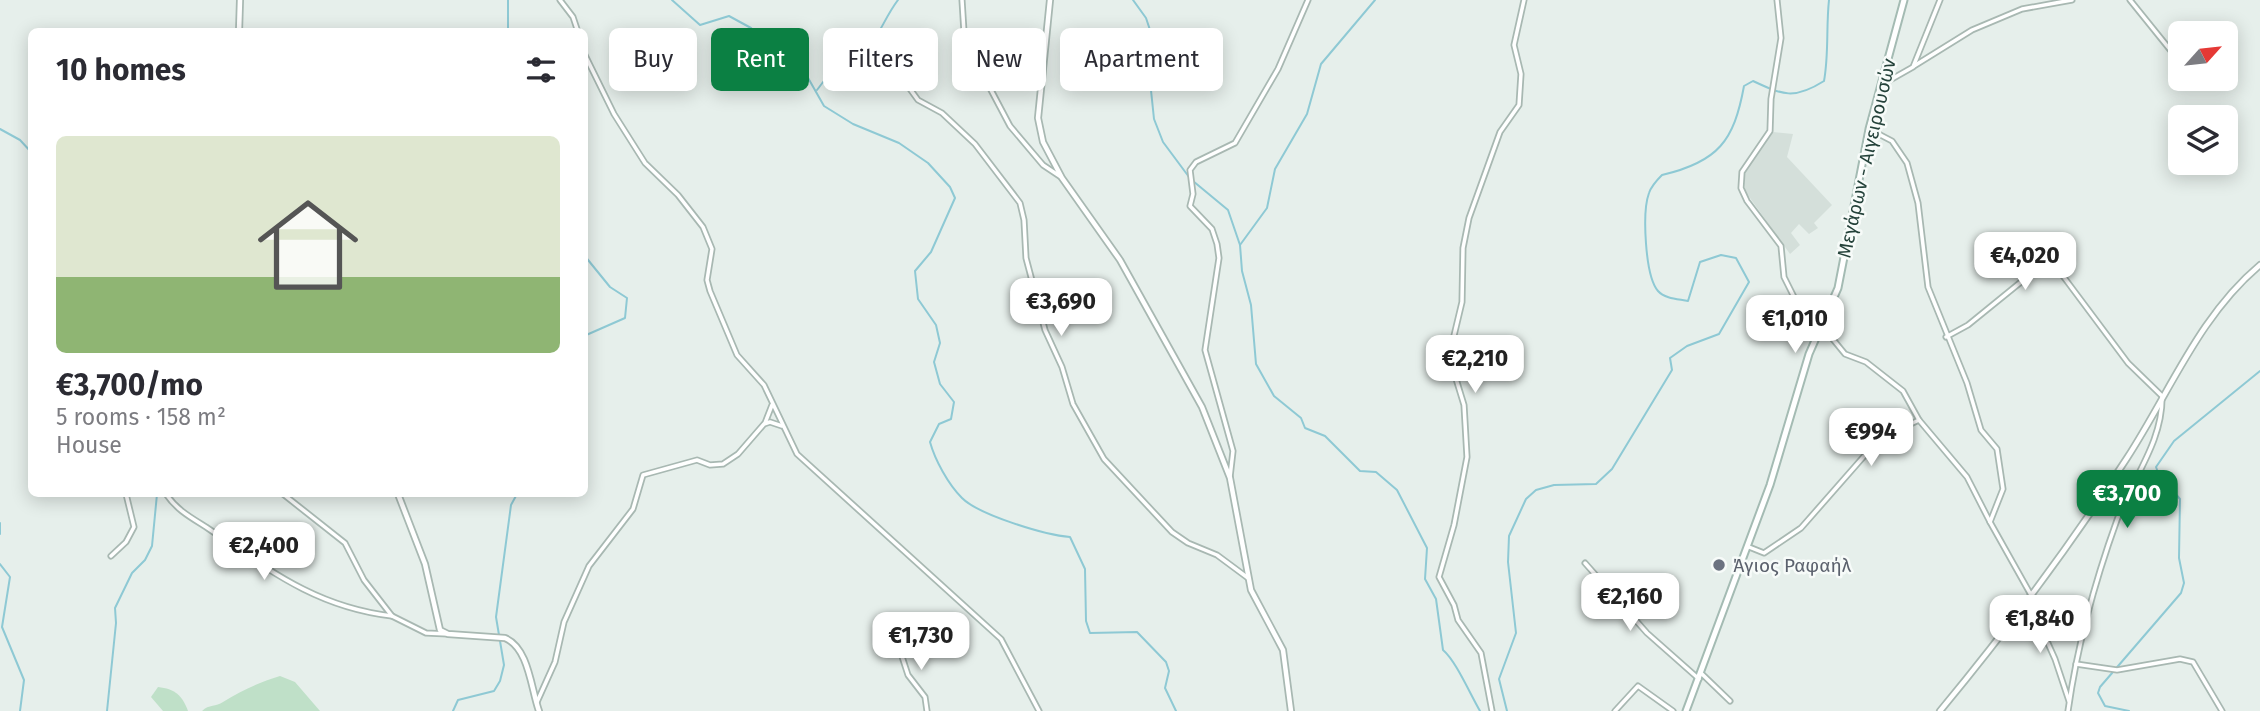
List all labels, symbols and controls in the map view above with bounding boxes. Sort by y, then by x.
north arrow [2168,21,2238,91]
map controls [2168,21,2238,175]
chip: Buy [609,28,697,91]
chip: Rent [711,28,809,91]
chip: Filters [823,28,938,91]
chip: New [952,28,1046,91]
chip: Apartment [1060,28,1223,91]
icon: filters [522,51,560,89]
text: 10 homes [56,52,186,88]
street label: Μεγάρων - Αιγειρουσών [1832,56,1901,260]
button: layers [2168,105,2238,175]
icon: home [245,182,371,308]
pin: €4,020 [1968,232,2082,292]
text: €4,020 [1990,241,2060,269]
pin: €3,690 [1004,278,1118,338]
text: €3,690 [1026,287,1096,315]
pin: €1,010 [1738,296,1852,355]
text: €1,010 [1762,304,1828,332]
pin: €2,210 [1418,336,1532,395]
text: €2,210 [1442,344,1508,372]
text: €3,700/mo [56,367,203,403]
text: 5 rooms · 158 m² [56,403,226,431]
pin: €994 [1830,408,1912,468]
text: €994 [1845,417,1897,445]
text: House [56,431,122,459]
pin: €3,700 [2070,470,2184,530]
text: €3,700 [2093,479,2161,507]
pin: €2,400 [207,522,321,582]
text: €2,400 [229,531,299,559]
place label: Άγιος Ραφαήλ [1733,554,1852,577]
marker: Άγιος Ραφαήλ [1711,557,1727,573]
pin: €2,160 [1573,574,1687,633]
text: €2,160 [1597,582,1663,610]
pin: €1,840 [1983,596,2097,655]
text: €1,840 [2006,604,2074,632]
pin: €1,730 [864,612,978,672]
text: €1,730 [888,621,954,649]

